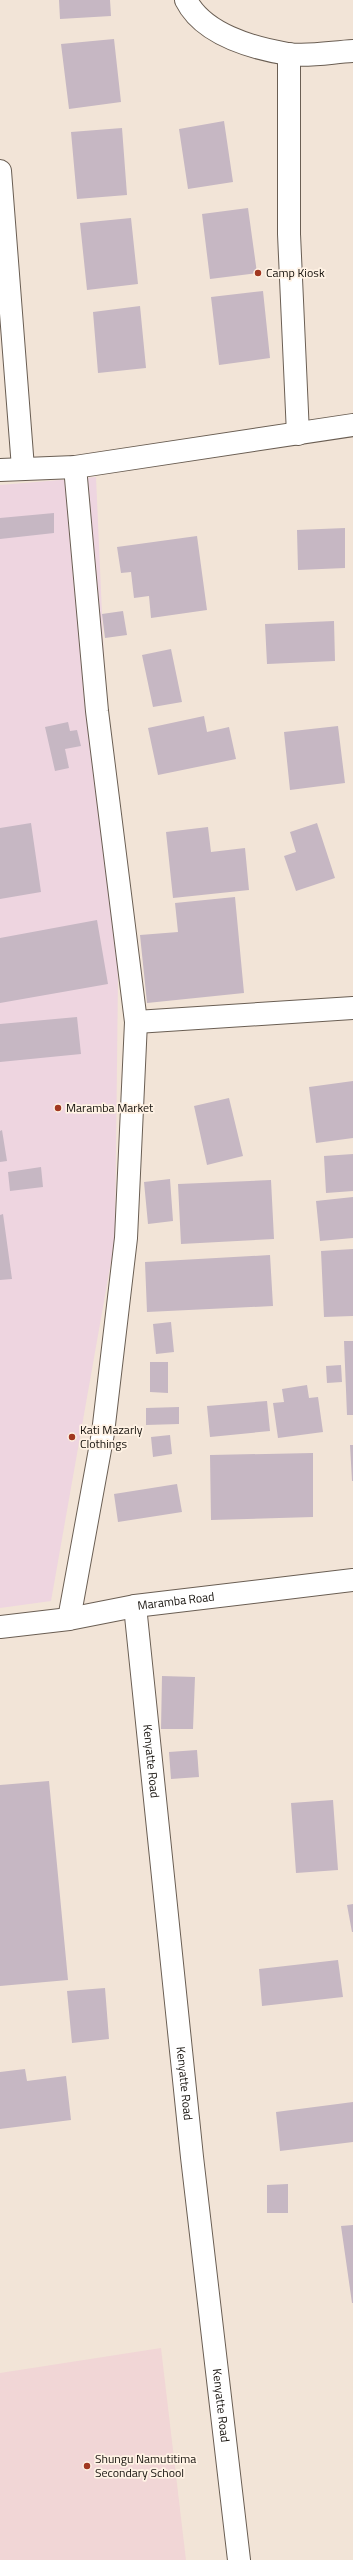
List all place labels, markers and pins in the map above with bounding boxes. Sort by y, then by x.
place label: Camp Kiosk [266,263,325,282]
marker: Camp Kiosk [253,268,263,278]
place label: Maramba Market [66,1098,154,1117]
marker: Maramba Market [53,1103,63,1113]
place label: Kati Mazarly Clothings [80,1420,143,1453]
marker: Kati Mazarly Clothings [67,1432,77,1442]
place label: Shungu Namutitima Secondary School [95,2449,196,2482]
marker: Shungu Namutitima Secondary School [82,2461,92,2471]

